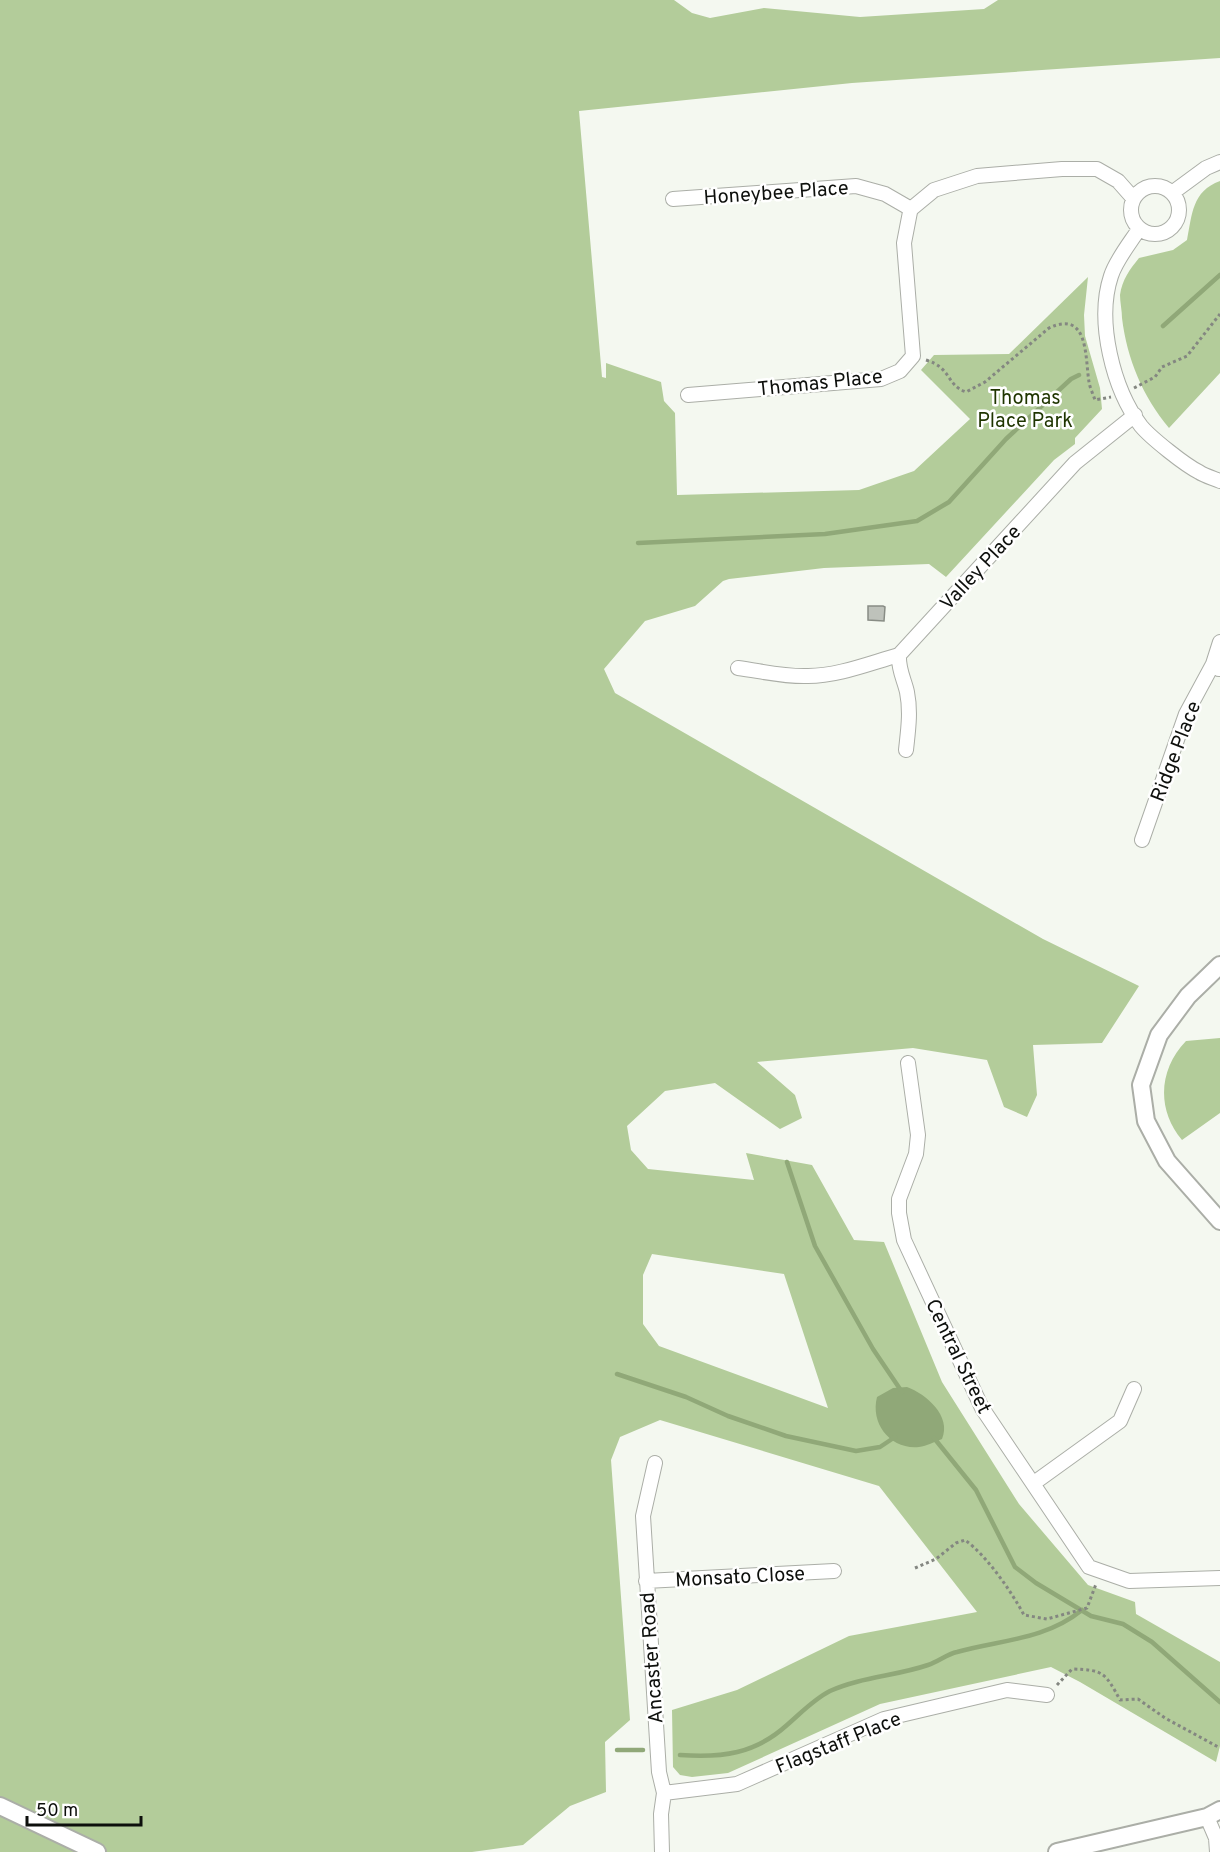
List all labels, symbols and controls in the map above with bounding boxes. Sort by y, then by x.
street label: Honeybee Place [703,176,850,212]
street label: Thomas Place [756,365,884,403]
park label: Thomas Place Park [977,386,1073,435]
street label: Valley Place [935,520,1028,617]
street label: Ridge Place [1146,698,1208,806]
street label: Central Street [918,1295,996,1419]
street label: Monsato Close [674,1562,806,1594]
street label: Ancaster Road [635,1591,671,1724]
street label: Flagstaff Place [772,1707,905,1781]
scale bar [27,1789,141,1827]
text: 50 m [36,1800,78,1823]

